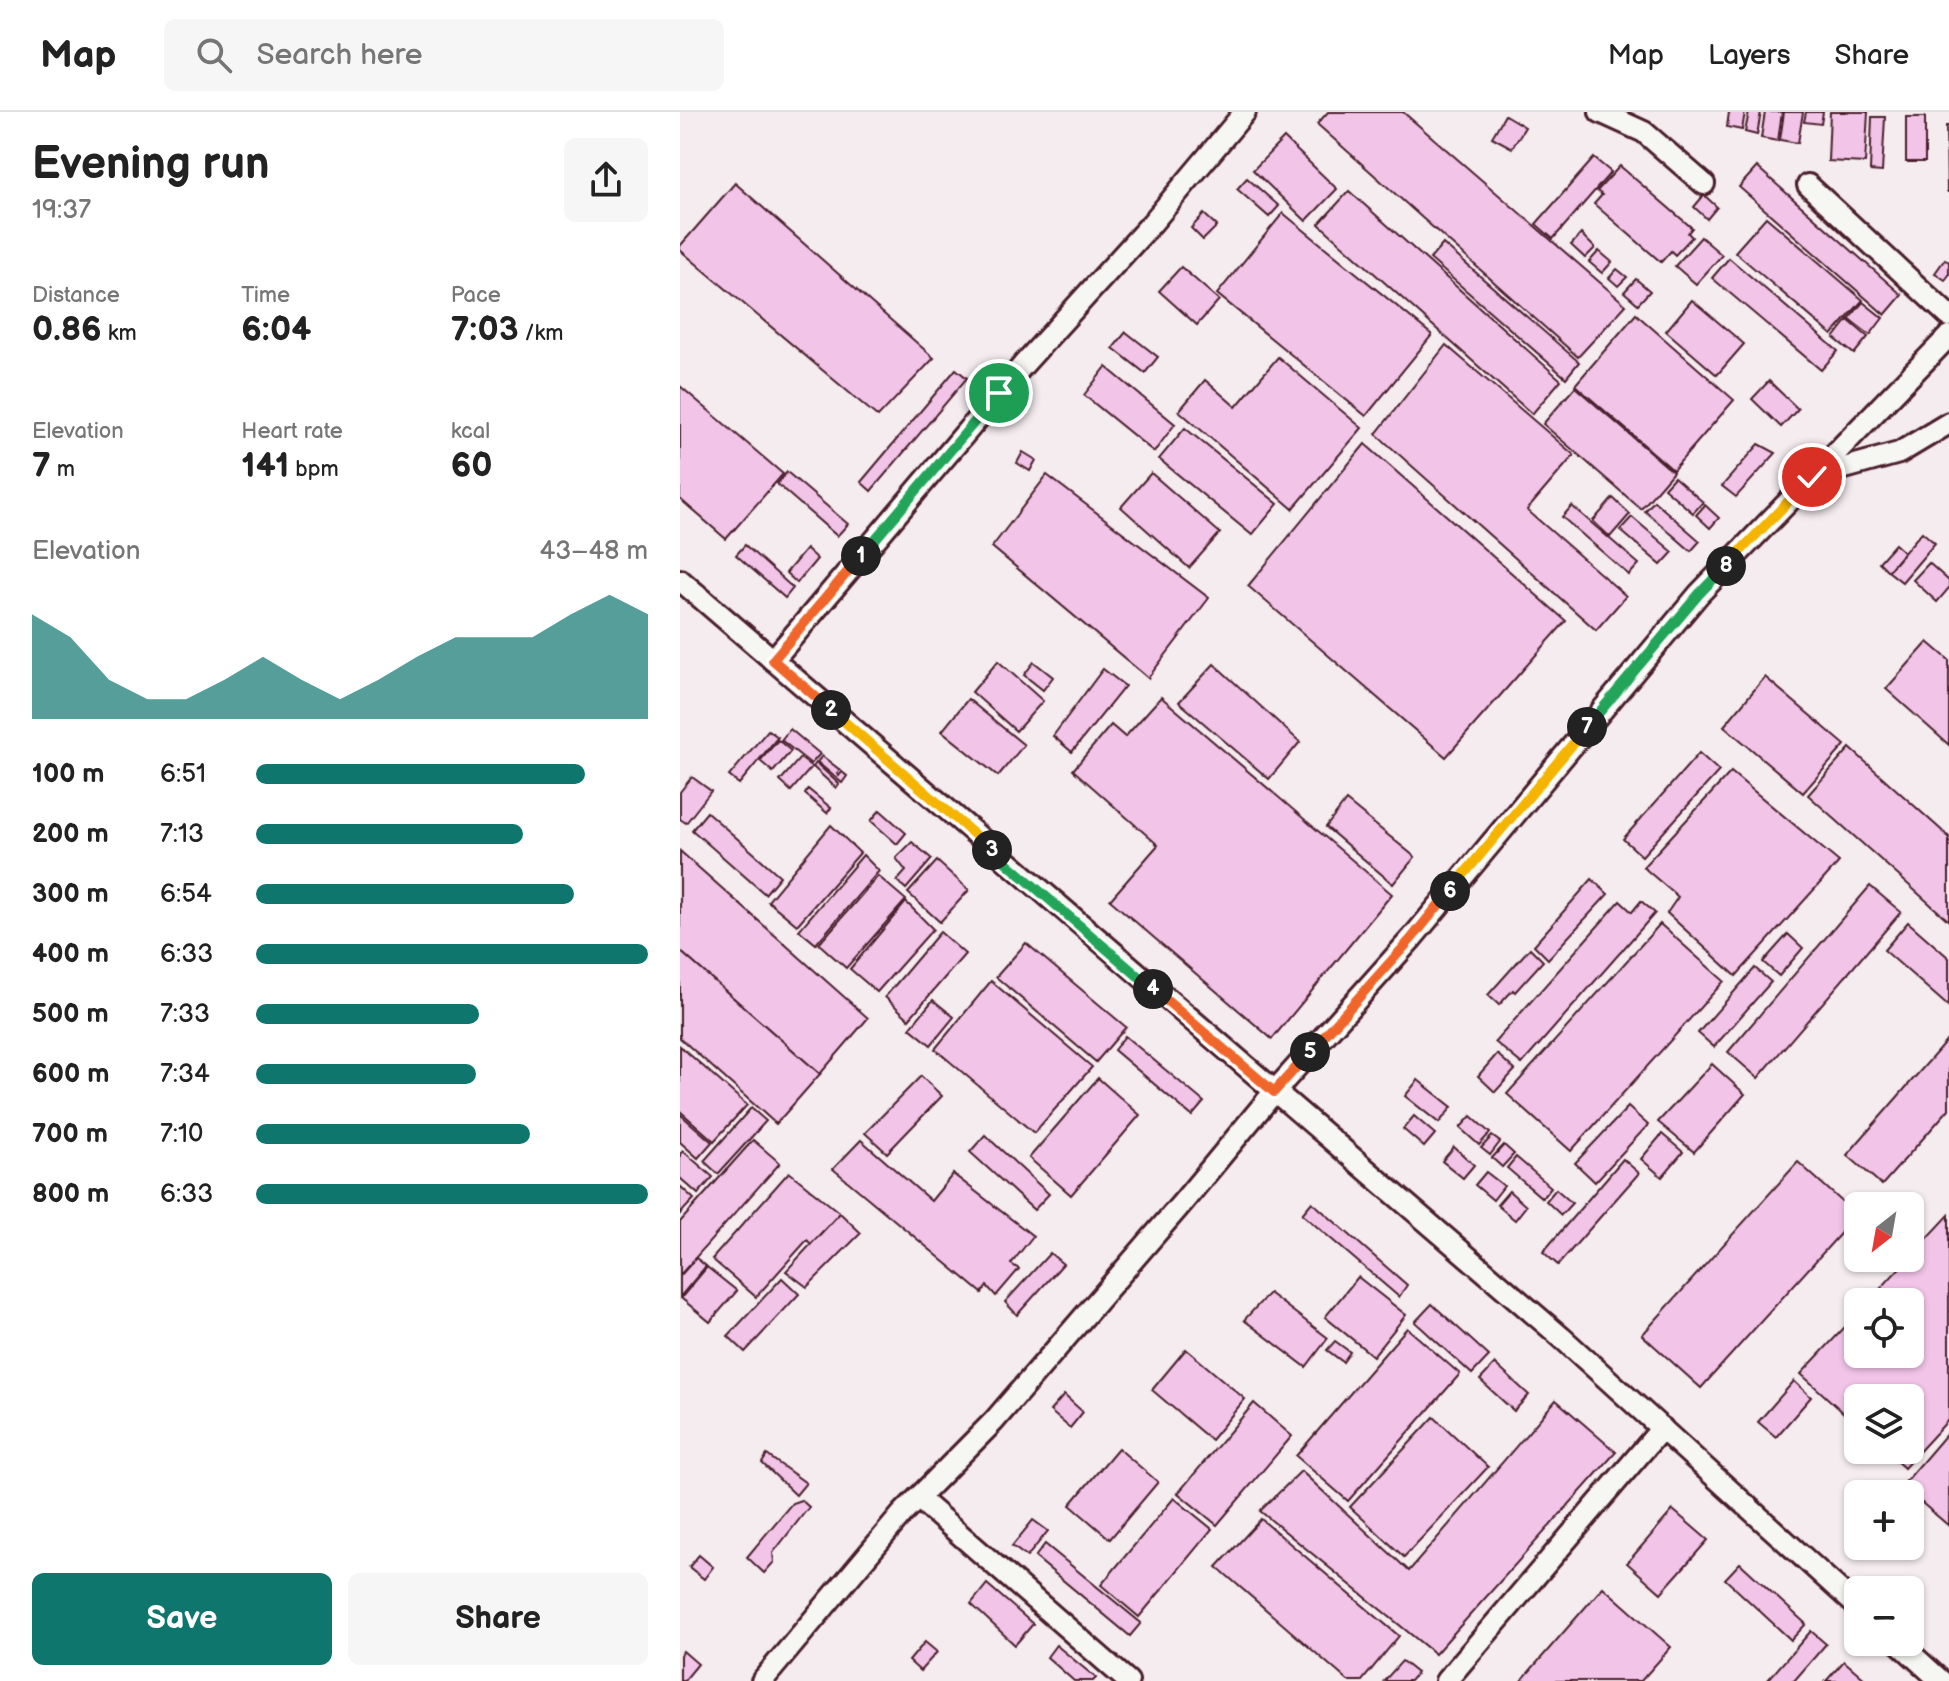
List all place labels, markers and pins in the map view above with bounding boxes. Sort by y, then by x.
pin [965,359,1033,427]
pin [1778,443,1846,511]
pin: 1 [841,536,881,576]
pin: 8 [1706,546,1746,586]
pin: 2 [811,690,851,730]
pin: 7 [1567,707,1607,747]
pin: 3 [972,830,1012,870]
pin: 6 [1430,871,1470,911]
pin: 4 [1133,969,1173,1009]
pin: 5 [1290,1032,1330,1072]

